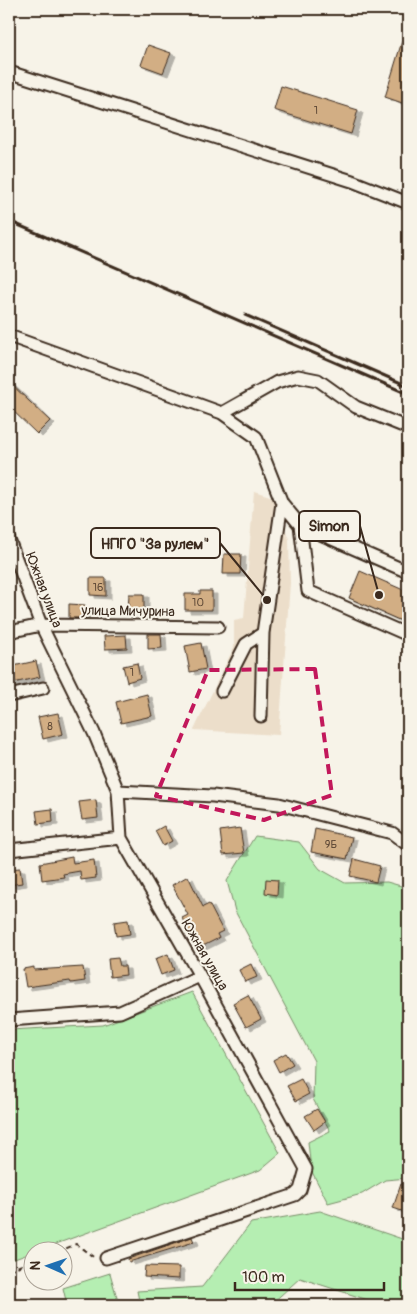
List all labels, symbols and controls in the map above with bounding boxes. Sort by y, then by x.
house number: 1 [314,104,318,117]
callout: Simon [299,511,360,541]
text: Simon [309,517,350,536]
callout: НПГО "За рулем" [91,528,220,558]
text: НПГО "За рулем" [101,535,209,554]
street label: Южная улица [22,550,66,630]
house number: 16 [93,581,103,594]
house number: 10 [192,596,204,609]
street label: улица Мичурина [80,602,175,620]
house number: 1 [130,666,134,679]
house number: 8 [47,720,53,733]
house number: 9Б [325,838,337,851]
street label: Южная улица [178,917,232,993]
north arrow [22,1242,72,1292]
scale bar [235,1259,383,1291]
text: N [27,1261,44,1271]
text: 100 m [242,1268,285,1287]

